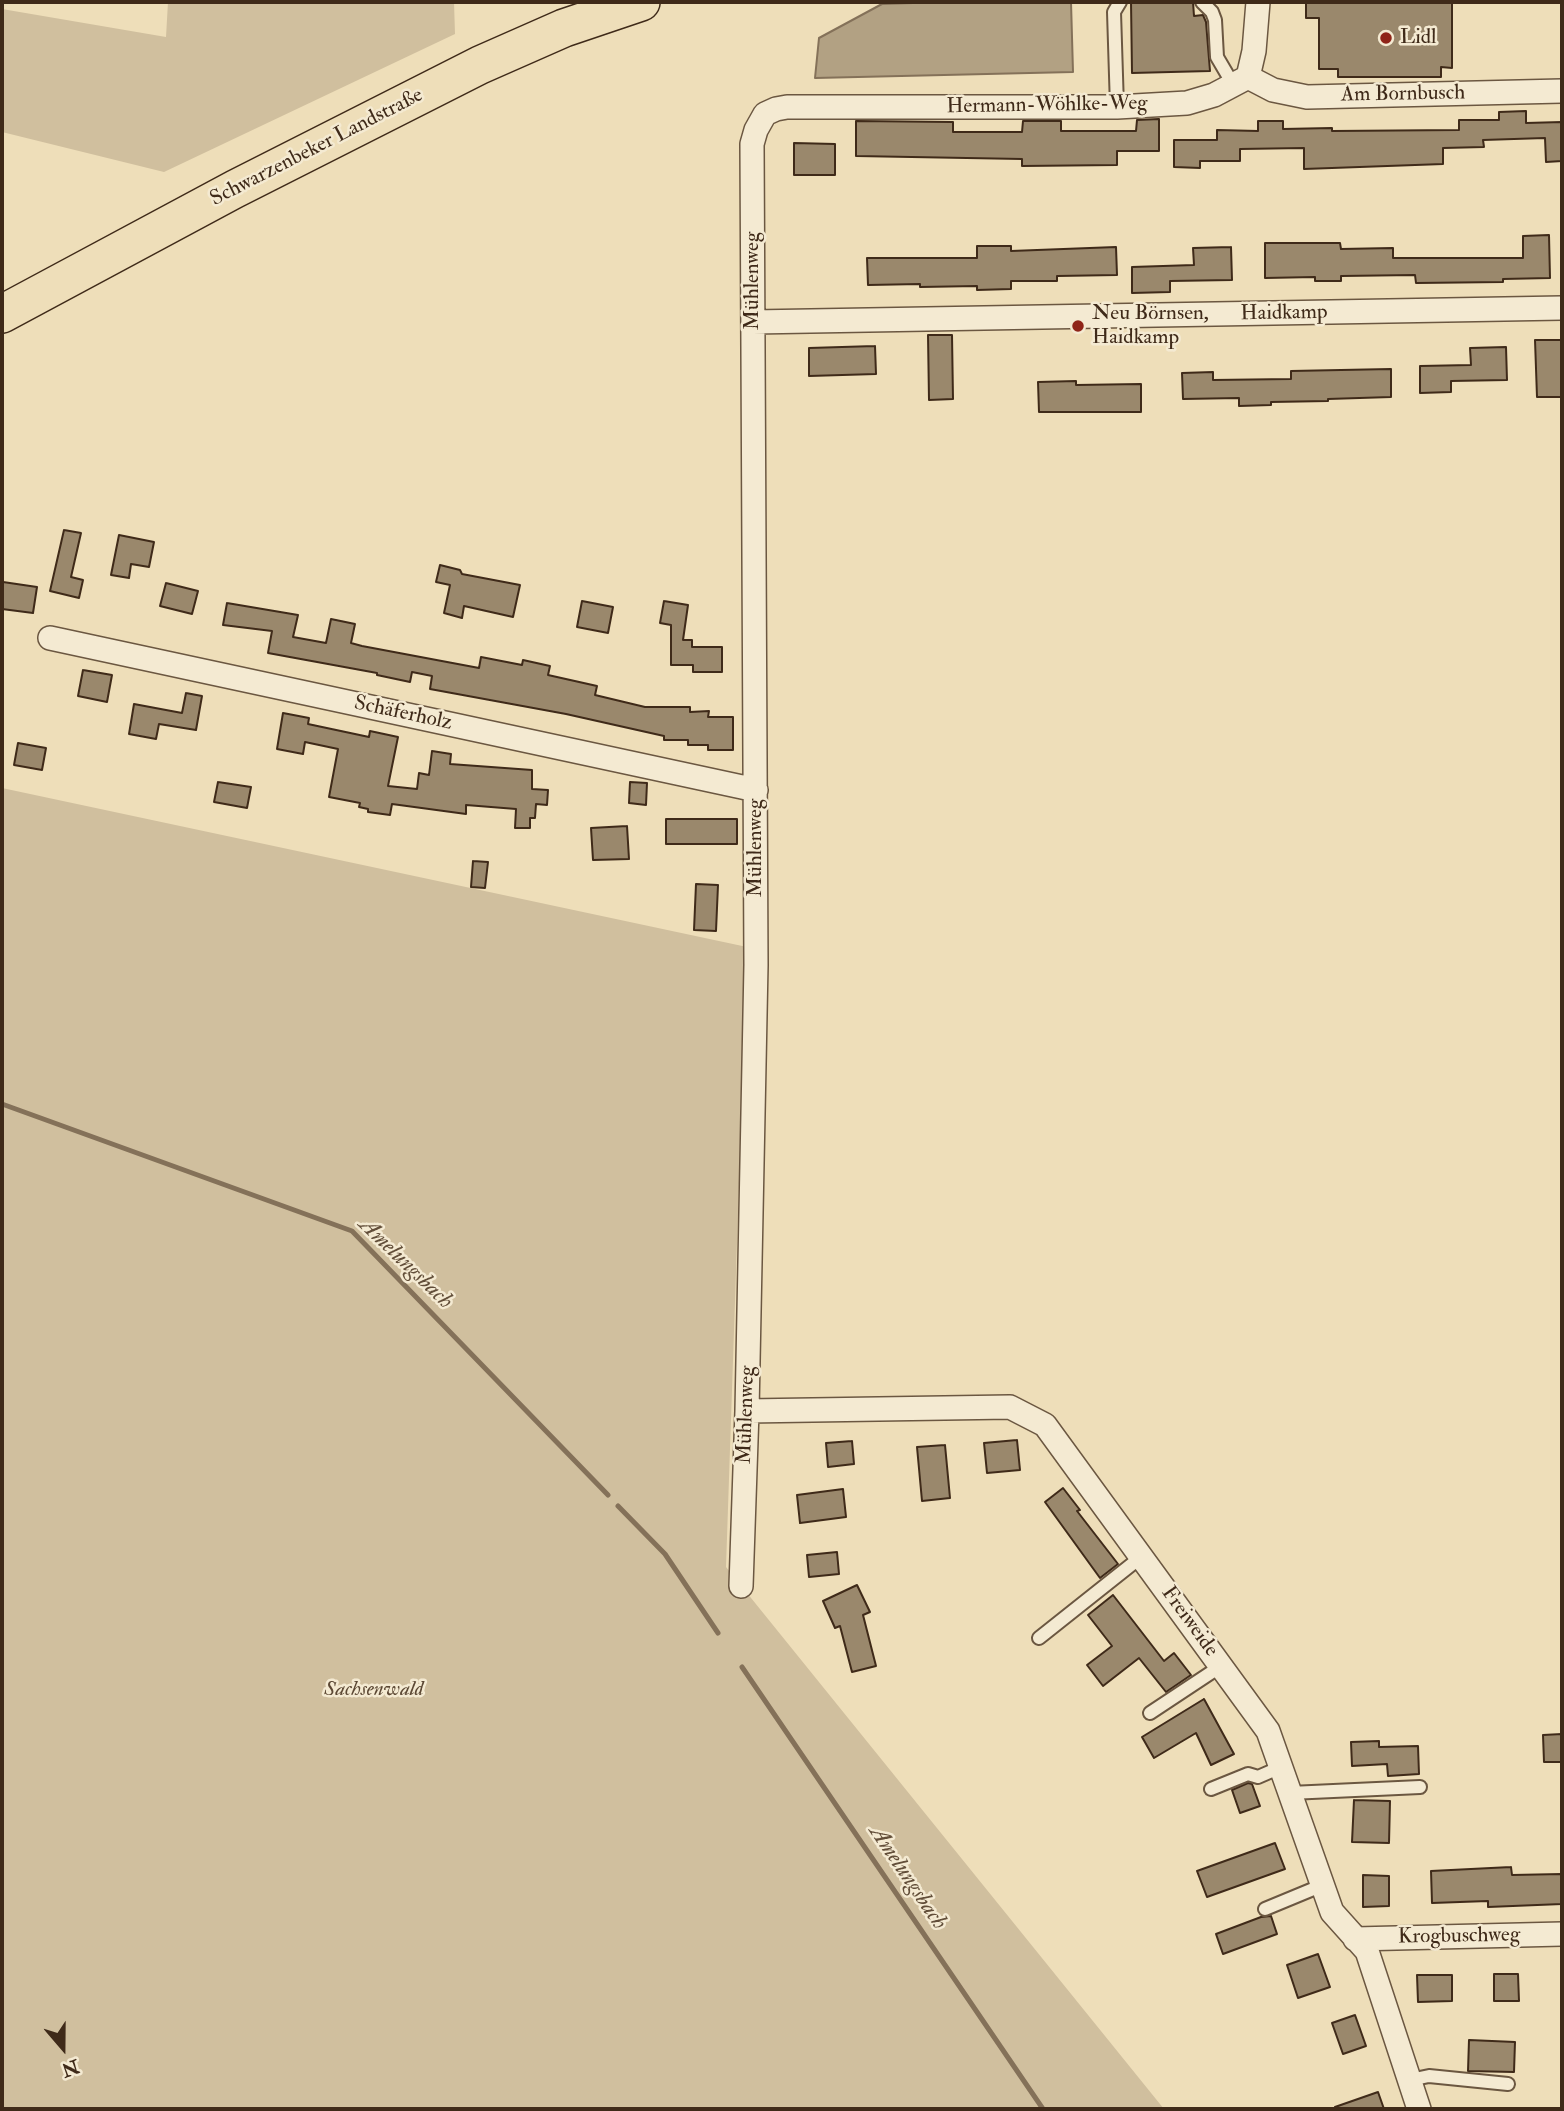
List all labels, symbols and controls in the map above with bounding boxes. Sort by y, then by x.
place label: Lidl [1400,25,1436,51]
marker: Lidl [1378,30,1394,46]
street label: Am Bornbusch [1341,81,1465,109]
street label: Schwarzenbeker Landstraße [206,83,428,213]
street label: Hermann-Wöhlke-Weg [946,92,1148,120]
street label: Mühlenweg [740,232,766,330]
place label: Neu Börnsen, Haidkamp [1092,301,1209,351]
street label: Haidkamp [1240,301,1328,327]
marker: Neu Börnsen, Haidkamp [1070,318,1086,334]
street label: Schäferholz [352,691,454,737]
street label: Mühlenweg [743,799,769,897]
water label: Amelungsbach [352,1212,458,1316]
street label: Mühlenweg [733,1365,761,1465]
street label: Freiweide [1155,1582,1223,1662]
park label: Sachsenwald [324,1677,424,1703]
water label: Amelungsbach [862,1820,952,1936]
street label: Krogbuschweg [1398,1923,1520,1951]
north arrow [28,2013,98,2083]
text: N [58,2054,82,2082]

